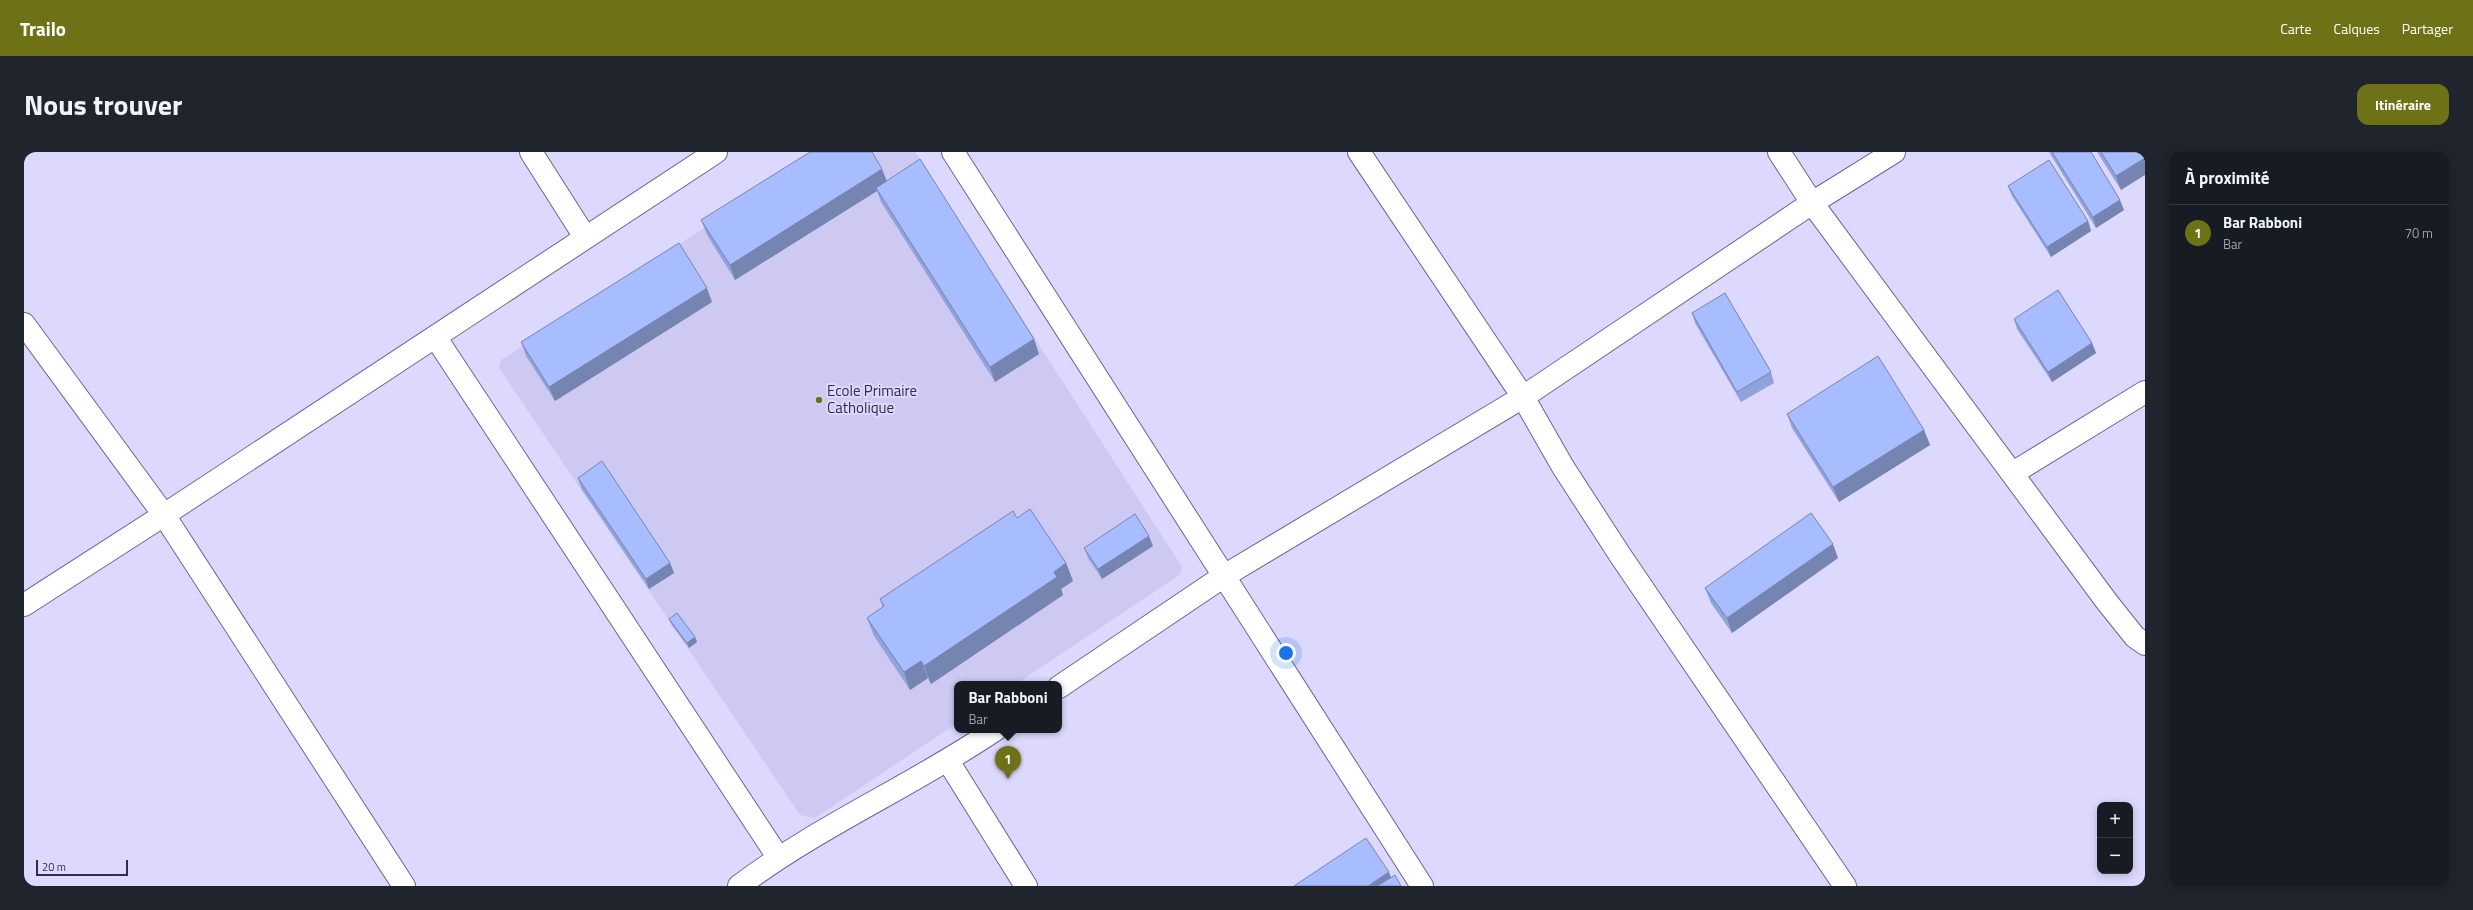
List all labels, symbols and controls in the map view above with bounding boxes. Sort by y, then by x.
text: Trailo [20,14,66,43]
text: Carte [2280,18,2312,39]
text: Calques [2334,18,2380,39]
text: Partager [2402,18,2453,39]
text: Nous trouver [24,83,182,126]
button: Itinéraire [2357,84,2449,125]
text: À proximité [2185,165,2269,191]
text: Bar Rabboni [2223,211,2302,234]
text: 1 [2194,223,2202,243]
text: 70 m [2405,223,2433,243]
text: Bar [2223,234,2242,254]
place label: Ecole Primaire Catholique [827,379,917,419]
marker: Ecole Primaire Catholique [814,395,824,405]
your location [1276,643,1296,663]
popup [954,681,1062,733]
text: Bar Rabboni [968,686,1048,709]
text: Bar [968,709,988,729]
pin: 1 [995,746,1021,779]
map controls [2097,802,2133,874]
button: + [2097,802,2133,838]
button: − [2097,838,2133,874]
scale bar [36,858,128,877]
text: 20 m [42,859,66,875]

